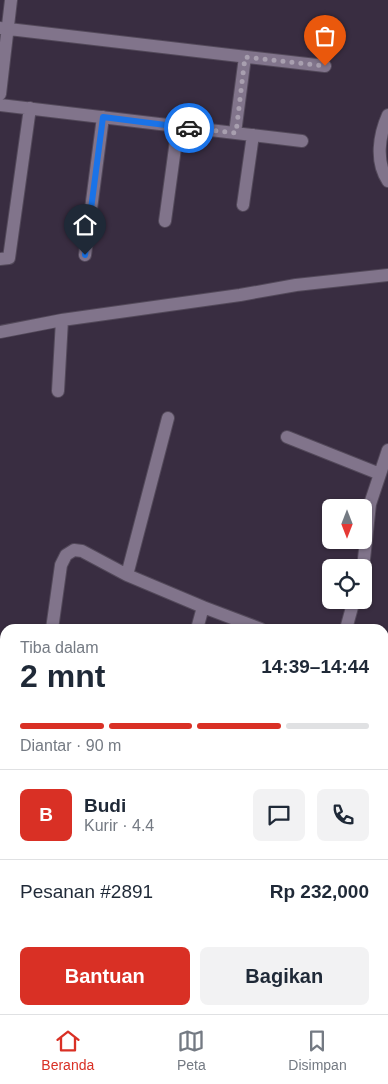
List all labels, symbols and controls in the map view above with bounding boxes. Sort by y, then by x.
pin [304,15,346,66]
icon: bag [311,22,339,50]
courier [164,103,214,153]
icon: car [175,114,203,142]
pin [64,204,106,255]
icon: home [71,211,99,239]
north arrow [322,499,372,549]
map controls [322,499,372,609]
button: locate [322,559,372,609]
text: Tiba dalam [20,639,99,656]
text: 14:39–14:44 [261,656,369,677]
text: 2 mnt [20,658,105,694]
text: Diantar · 90 m [20,737,121,754]
button: chat [253,789,305,841]
button: phone [317,789,369,841]
text: Budi [84,795,126,816]
text: B [39,804,53,825]
text: Kurir · 4.4 [84,817,154,834]
text: Pesanan #2891 [20,881,153,902]
text: Rp 232,000 [270,881,369,902]
button: Bantuan [20,947,190,1005]
button: Bagikan [200,947,369,1005]
tab: Beranda [41,1027,94,1073]
tab: Peta [177,1027,206,1073]
tab: Disimpan [288,1027,347,1073]

